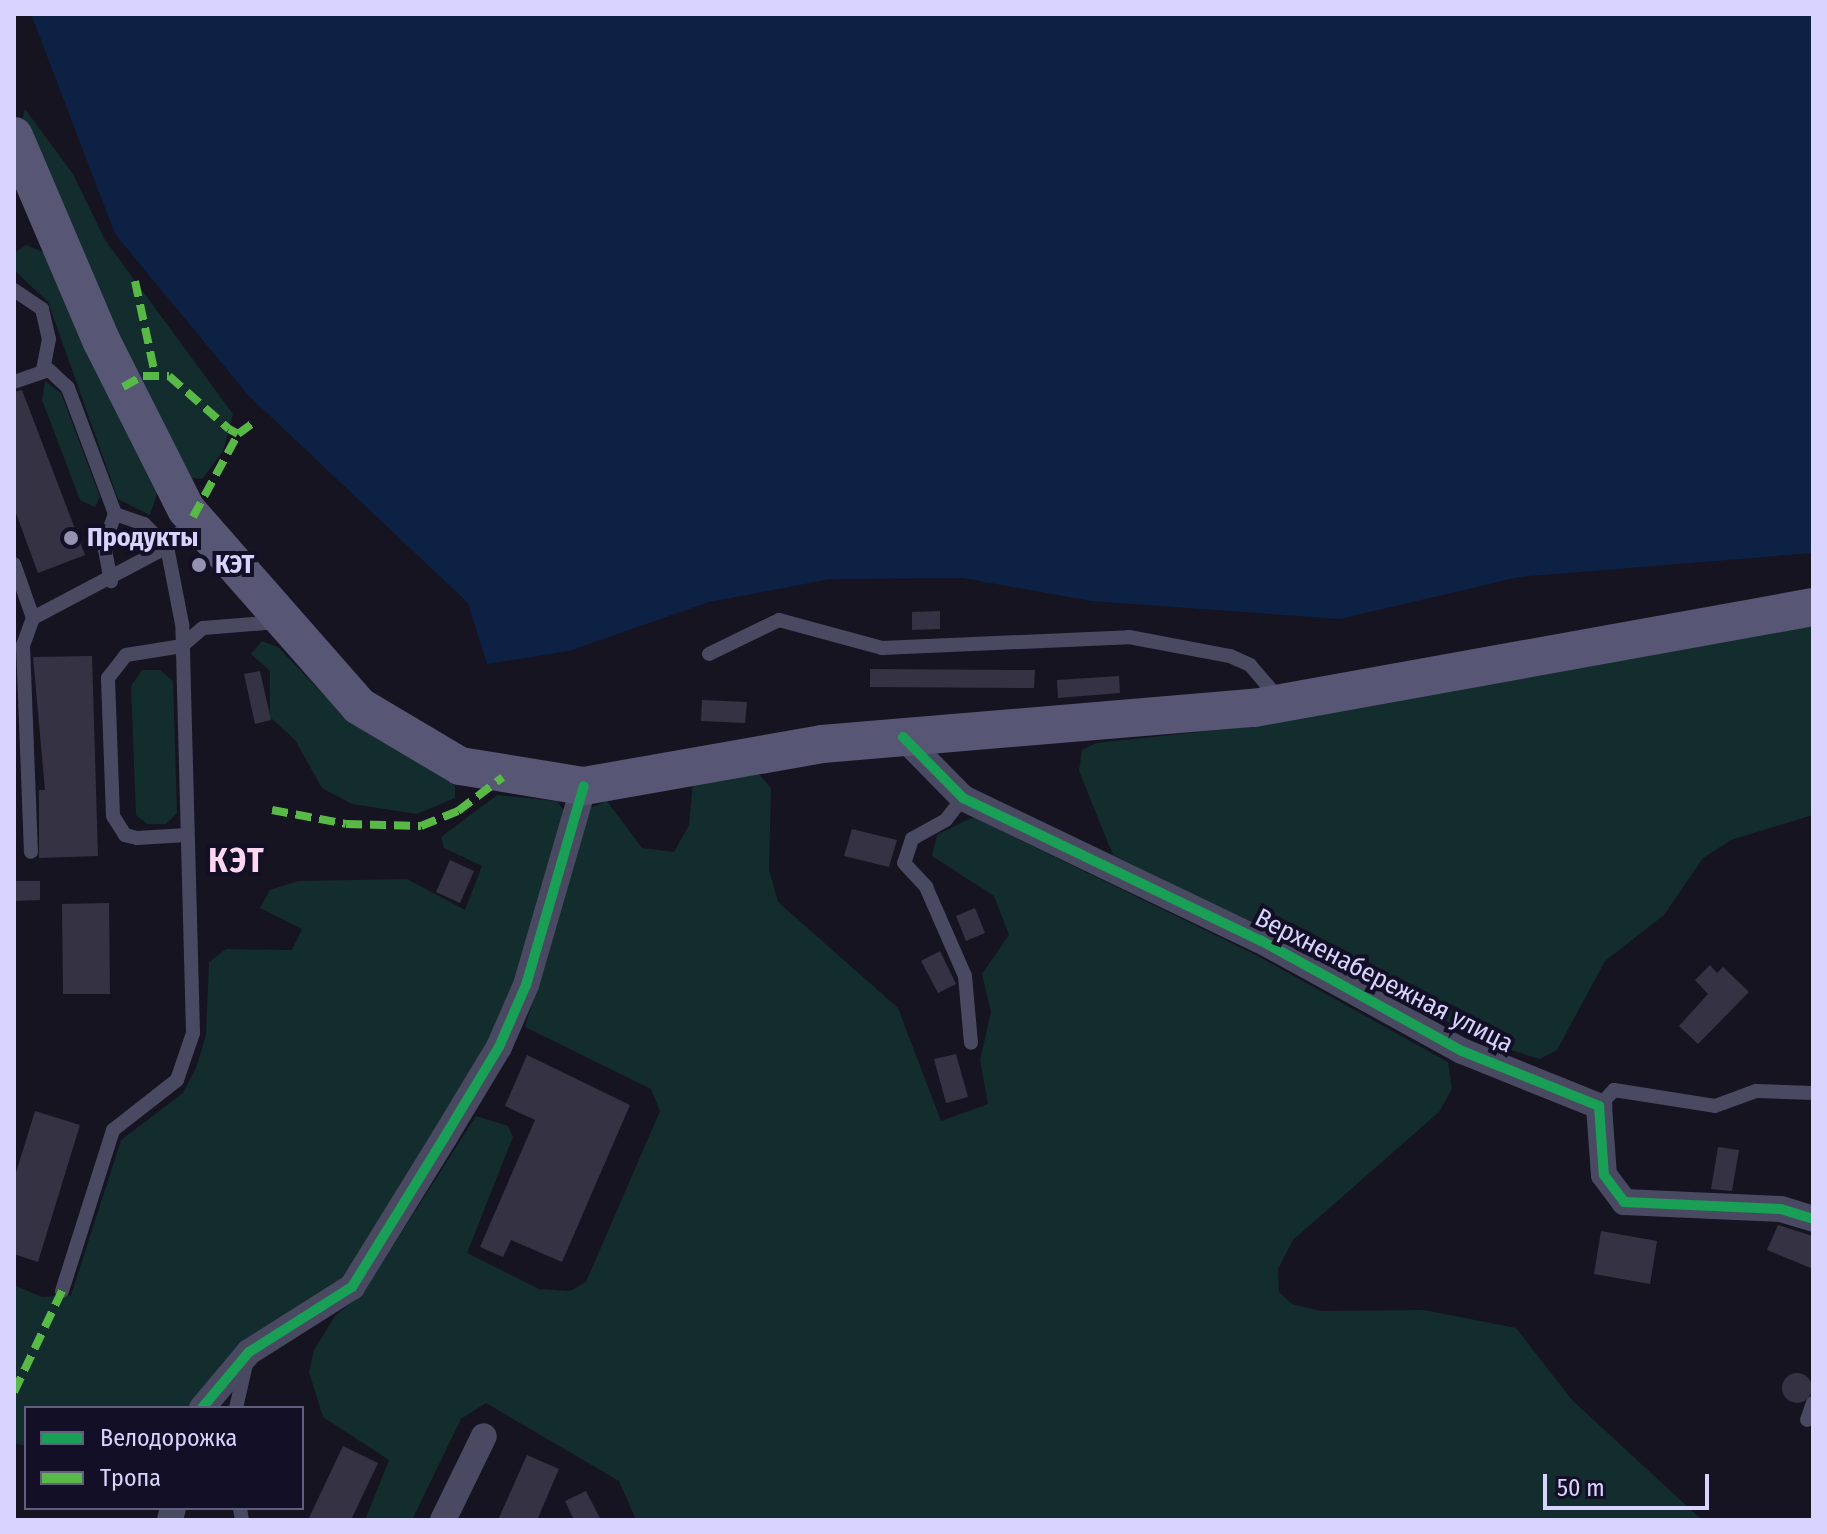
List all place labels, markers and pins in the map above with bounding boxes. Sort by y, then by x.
place label: Продукты [87,522,198,554]
marker: Продукты [62,529,80,547]
place label: КЭТ [215,549,254,581]
marker: КЭТ [190,556,208,574]

